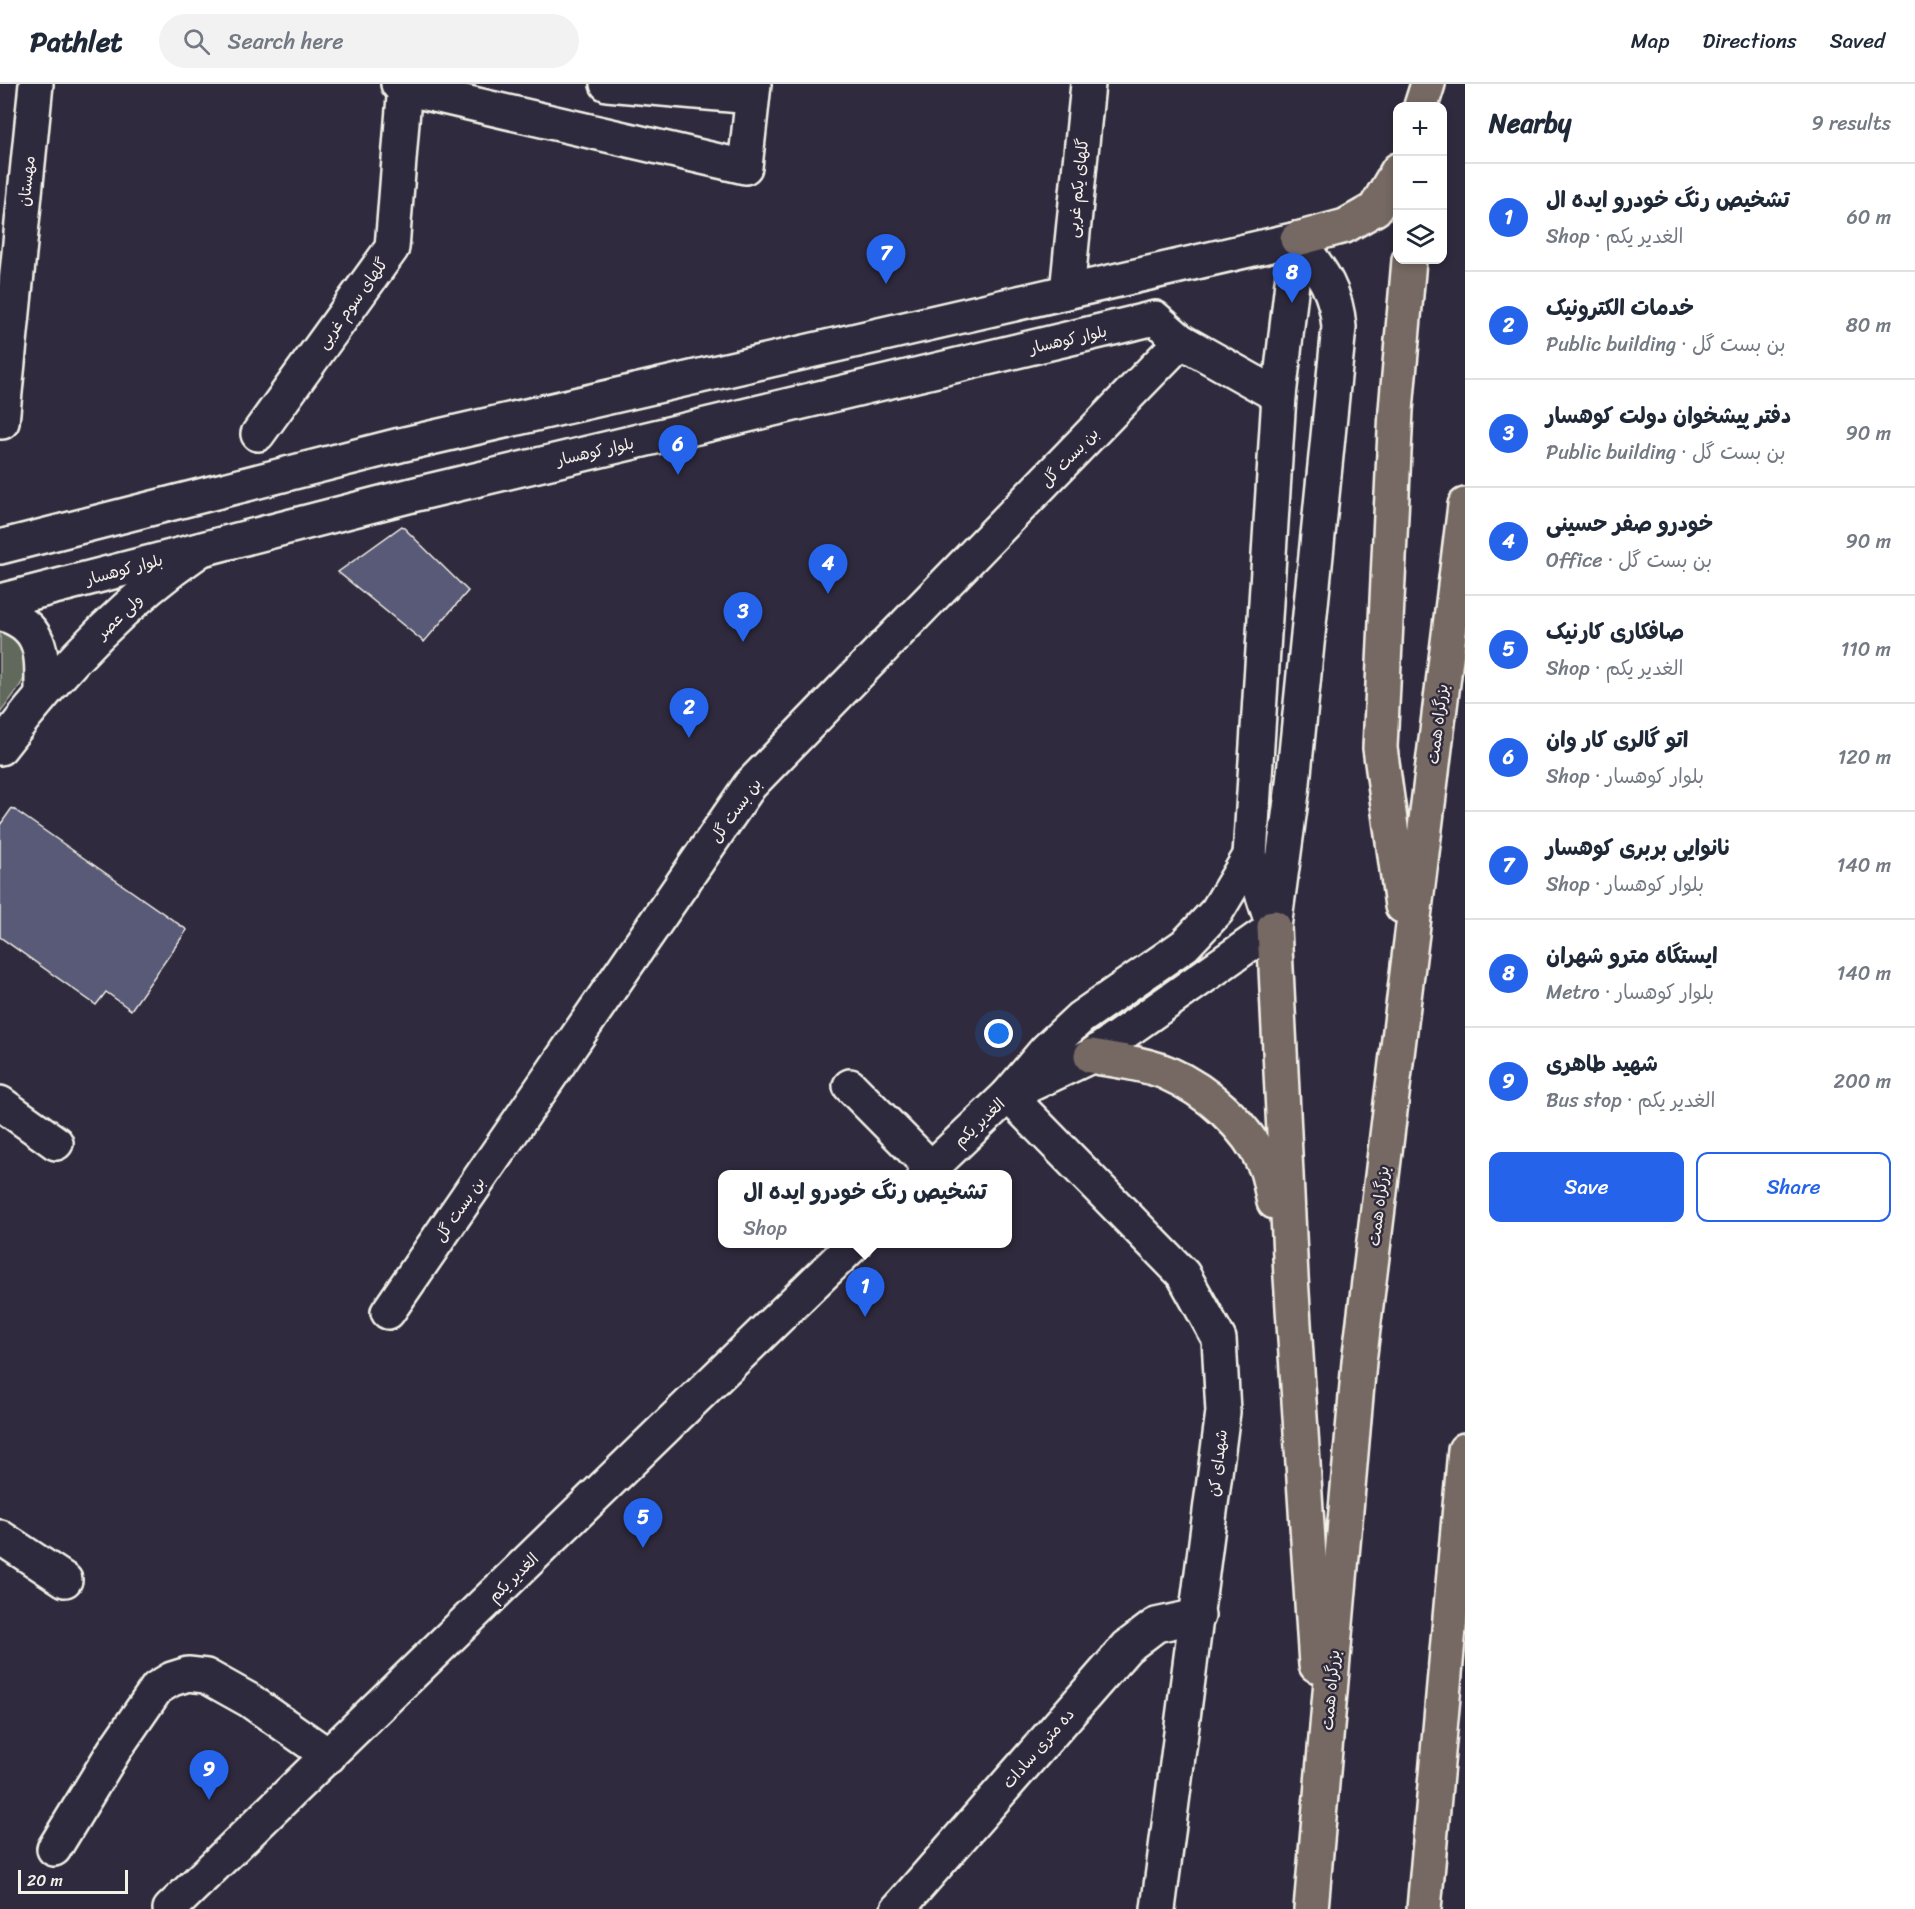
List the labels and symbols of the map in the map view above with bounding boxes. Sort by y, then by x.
street label: گلهای یکم غربی [1058,137,1097,239]
street label: مهستان [9,154,44,208]
pin: 7 [866,234,906,284]
street label: گلهای سوم غربی [309,251,396,355]
pin: 8 [1272,254,1312,303]
street label: بلوار کوهسار [1024,316,1110,363]
street label: بن بست گل [1033,420,1106,494]
pin: 6 [658,426,698,475]
street label: بلوار کوهسار [551,428,637,475]
pin: 4 [808,544,848,594]
street label: بلوار کوهسار [80,545,166,594]
street label: ولی عصر [88,586,150,648]
pin: 3 [724,592,762,642]
street label: بزرگراه همت [1418,682,1457,766]
pin: 2 [670,688,708,738]
street label: بن بست گل [702,771,769,849]
your location [984,1019,1013,1048]
street label: الغدیر یکم [947,1091,1012,1154]
street label: بزرگراه همت [1359,1164,1398,1248]
street label: بن بست گل [426,1170,493,1248]
pin: 1 [846,1268,884,1317]
street label: شهدای کن [1199,1428,1236,1498]
pin: 5 [624,1498,662,1548]
street label: الغدیر یکم [481,1545,546,1609]
street label: بزرگراه همت [1313,1649,1348,1732]
street label: ده متری سادات [995,1701,1082,1795]
pin: 9 [190,1750,228,1800]
scale bar [18,1867,128,1894]

